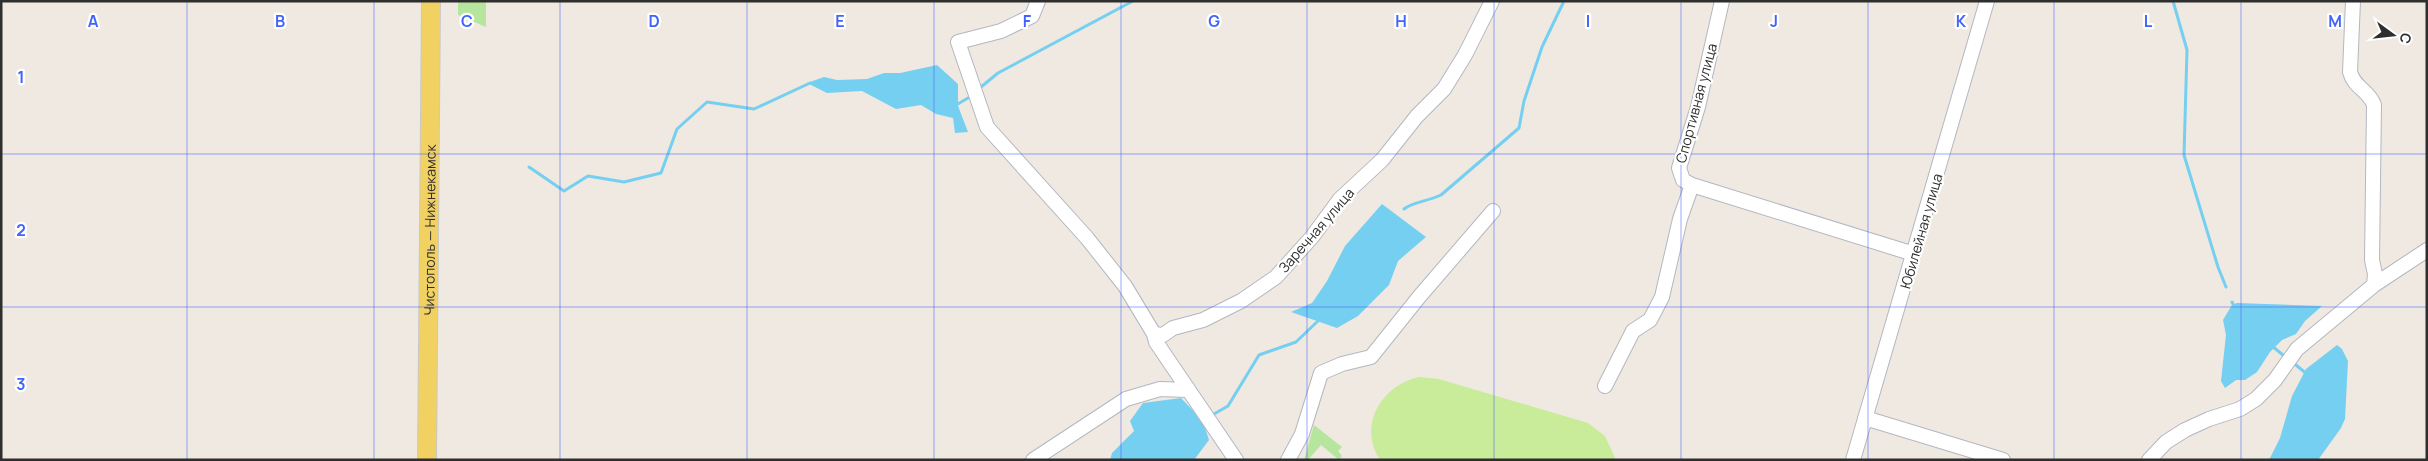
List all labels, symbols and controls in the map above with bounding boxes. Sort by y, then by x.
text: A [88,10,99,32]
text: B [275,10,285,32]
text: C [461,10,473,32]
text: D [648,10,660,32]
text: E [835,10,845,32]
text: F [1023,10,1032,32]
text: G [1208,10,1220,32]
text: H [1395,10,1407,32]
text: I [1586,10,1590,32]
text: J [1770,10,1778,32]
text: K [1956,10,1967,32]
text: L [2144,10,2153,32]
text: M [2328,10,2342,32]
north arrow [2368,10,2418,60]
text: С [2396,31,2417,46]
street label: Спортивная улица [1671,41,1721,165]
text: 1 [17,66,25,88]
street label: Чистополь — Нижнекамск [419,143,439,316]
street label: Юбилейная улица [1895,171,1947,291]
street label: Заречная улица [1274,184,1358,276]
text: 2 [16,219,26,241]
text: 3 [16,373,26,395]

